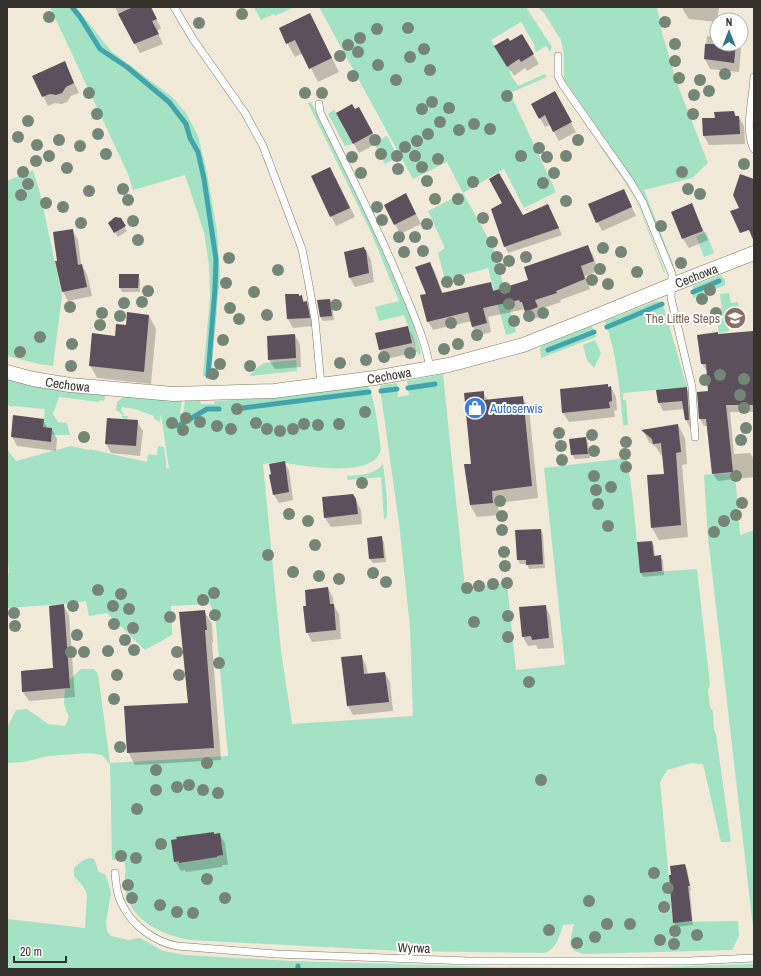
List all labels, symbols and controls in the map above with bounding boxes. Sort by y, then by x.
north arrow [709,12,749,52]
text: N [726,15,732,29]
street label: Cechowa [672,260,720,292]
school or university icon: The Little Steps [722,305,748,331]
place label: The Little Steps [645,310,720,327]
street label: Cechowa [366,363,413,387]
street label: Cechowa [44,373,91,395]
shop icon: Autoserwis [462,395,488,421]
place label: Autoserwis [489,400,543,417]
scale bar [14,938,66,964]
street label: Wyrwa [397,939,431,957]
text: 20 m [20,944,42,960]

